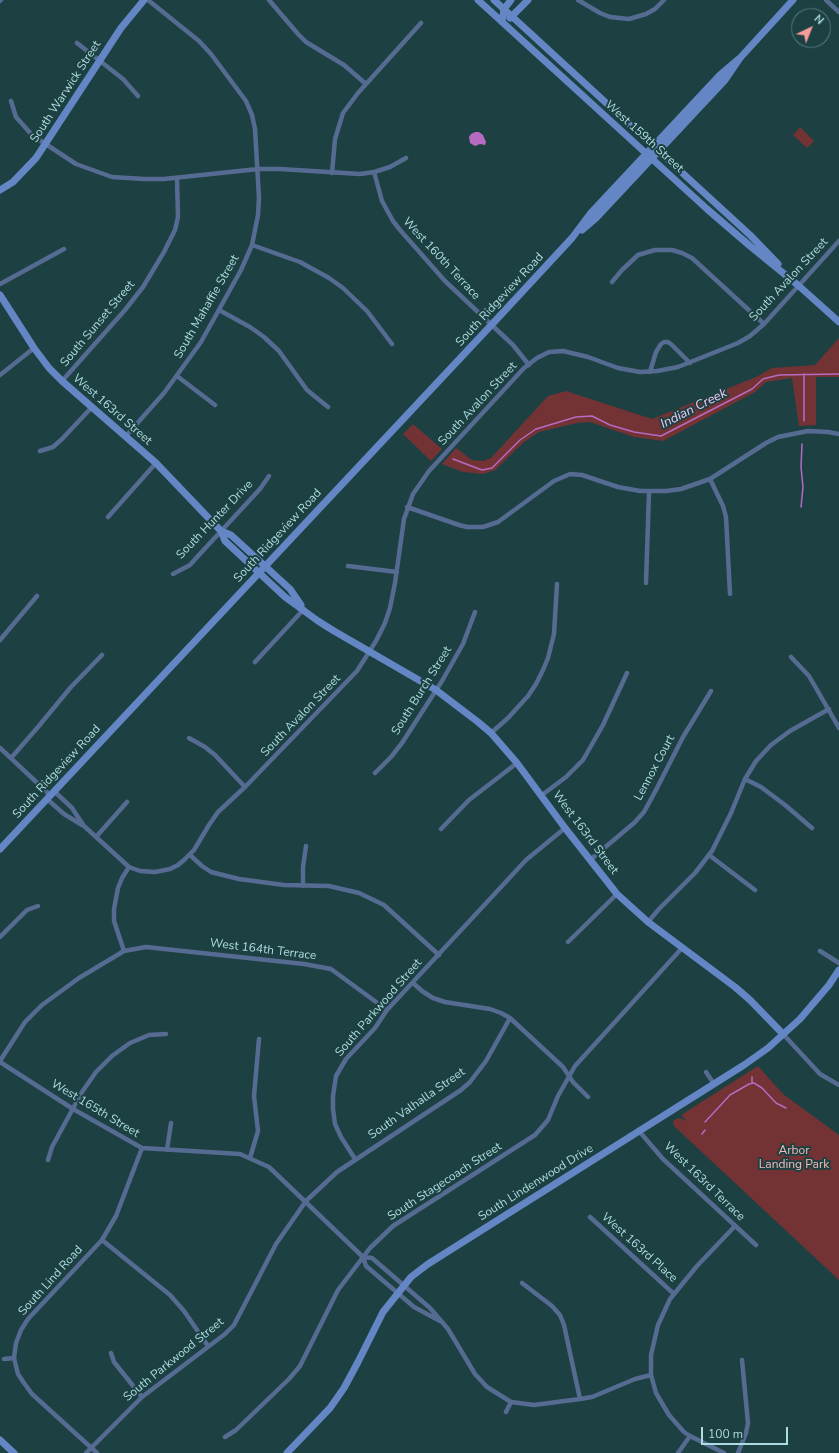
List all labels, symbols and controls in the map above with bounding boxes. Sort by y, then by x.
north arrow [791,8,831,48]
text: N [811,11,827,28]
street label: South Warwick Street [28,38,104,146]
street label: West 159th Street [602,98,686,176]
street label: West 160th Terrace [399,215,483,303]
street label: South Avalon Street [747,235,831,325]
street label: South Ridgeview Road [453,250,547,350]
street label: South Mahaffie Street [171,253,243,361]
street label: South Sunset Street [58,278,138,370]
street label: South Avalon Street [436,359,520,449]
street label: West 163rd Street [69,372,155,448]
water label: Indian Creek [658,386,730,432]
street label: South Hunter Drive [174,478,256,562]
street label: South Ridgeview Road [231,486,325,586]
street label: South Burch Street [389,644,455,738]
street label: South Avalon Street [258,672,344,760]
street label: South Ridgeview Road [10,722,104,822]
street label: Lennox Court [632,733,678,803]
street label: West 163rd Street [549,789,621,877]
street label: West 164th Terrace [209,936,317,964]
street label: South Parkwood Street [333,956,425,1060]
street label: South Valhalla Street [366,1065,468,1143]
street label: West 165th Street [48,1077,142,1141]
street label: South Stagecoach Street [385,1140,505,1224]
street label: West 163rd Terrace [660,1140,748,1224]
street label: South Lindenwood Drive [476,1142,596,1224]
park label: Arbor Landing Park [759,1144,829,1172]
street label: West 163rd Place [598,1210,680,1286]
street label: South Lind Road [16,1243,86,1319]
street label: South Parkwood Street [121,1315,227,1405]
scale bar [703,1419,790,1445]
text: 100 m [708,1426,743,1442]

